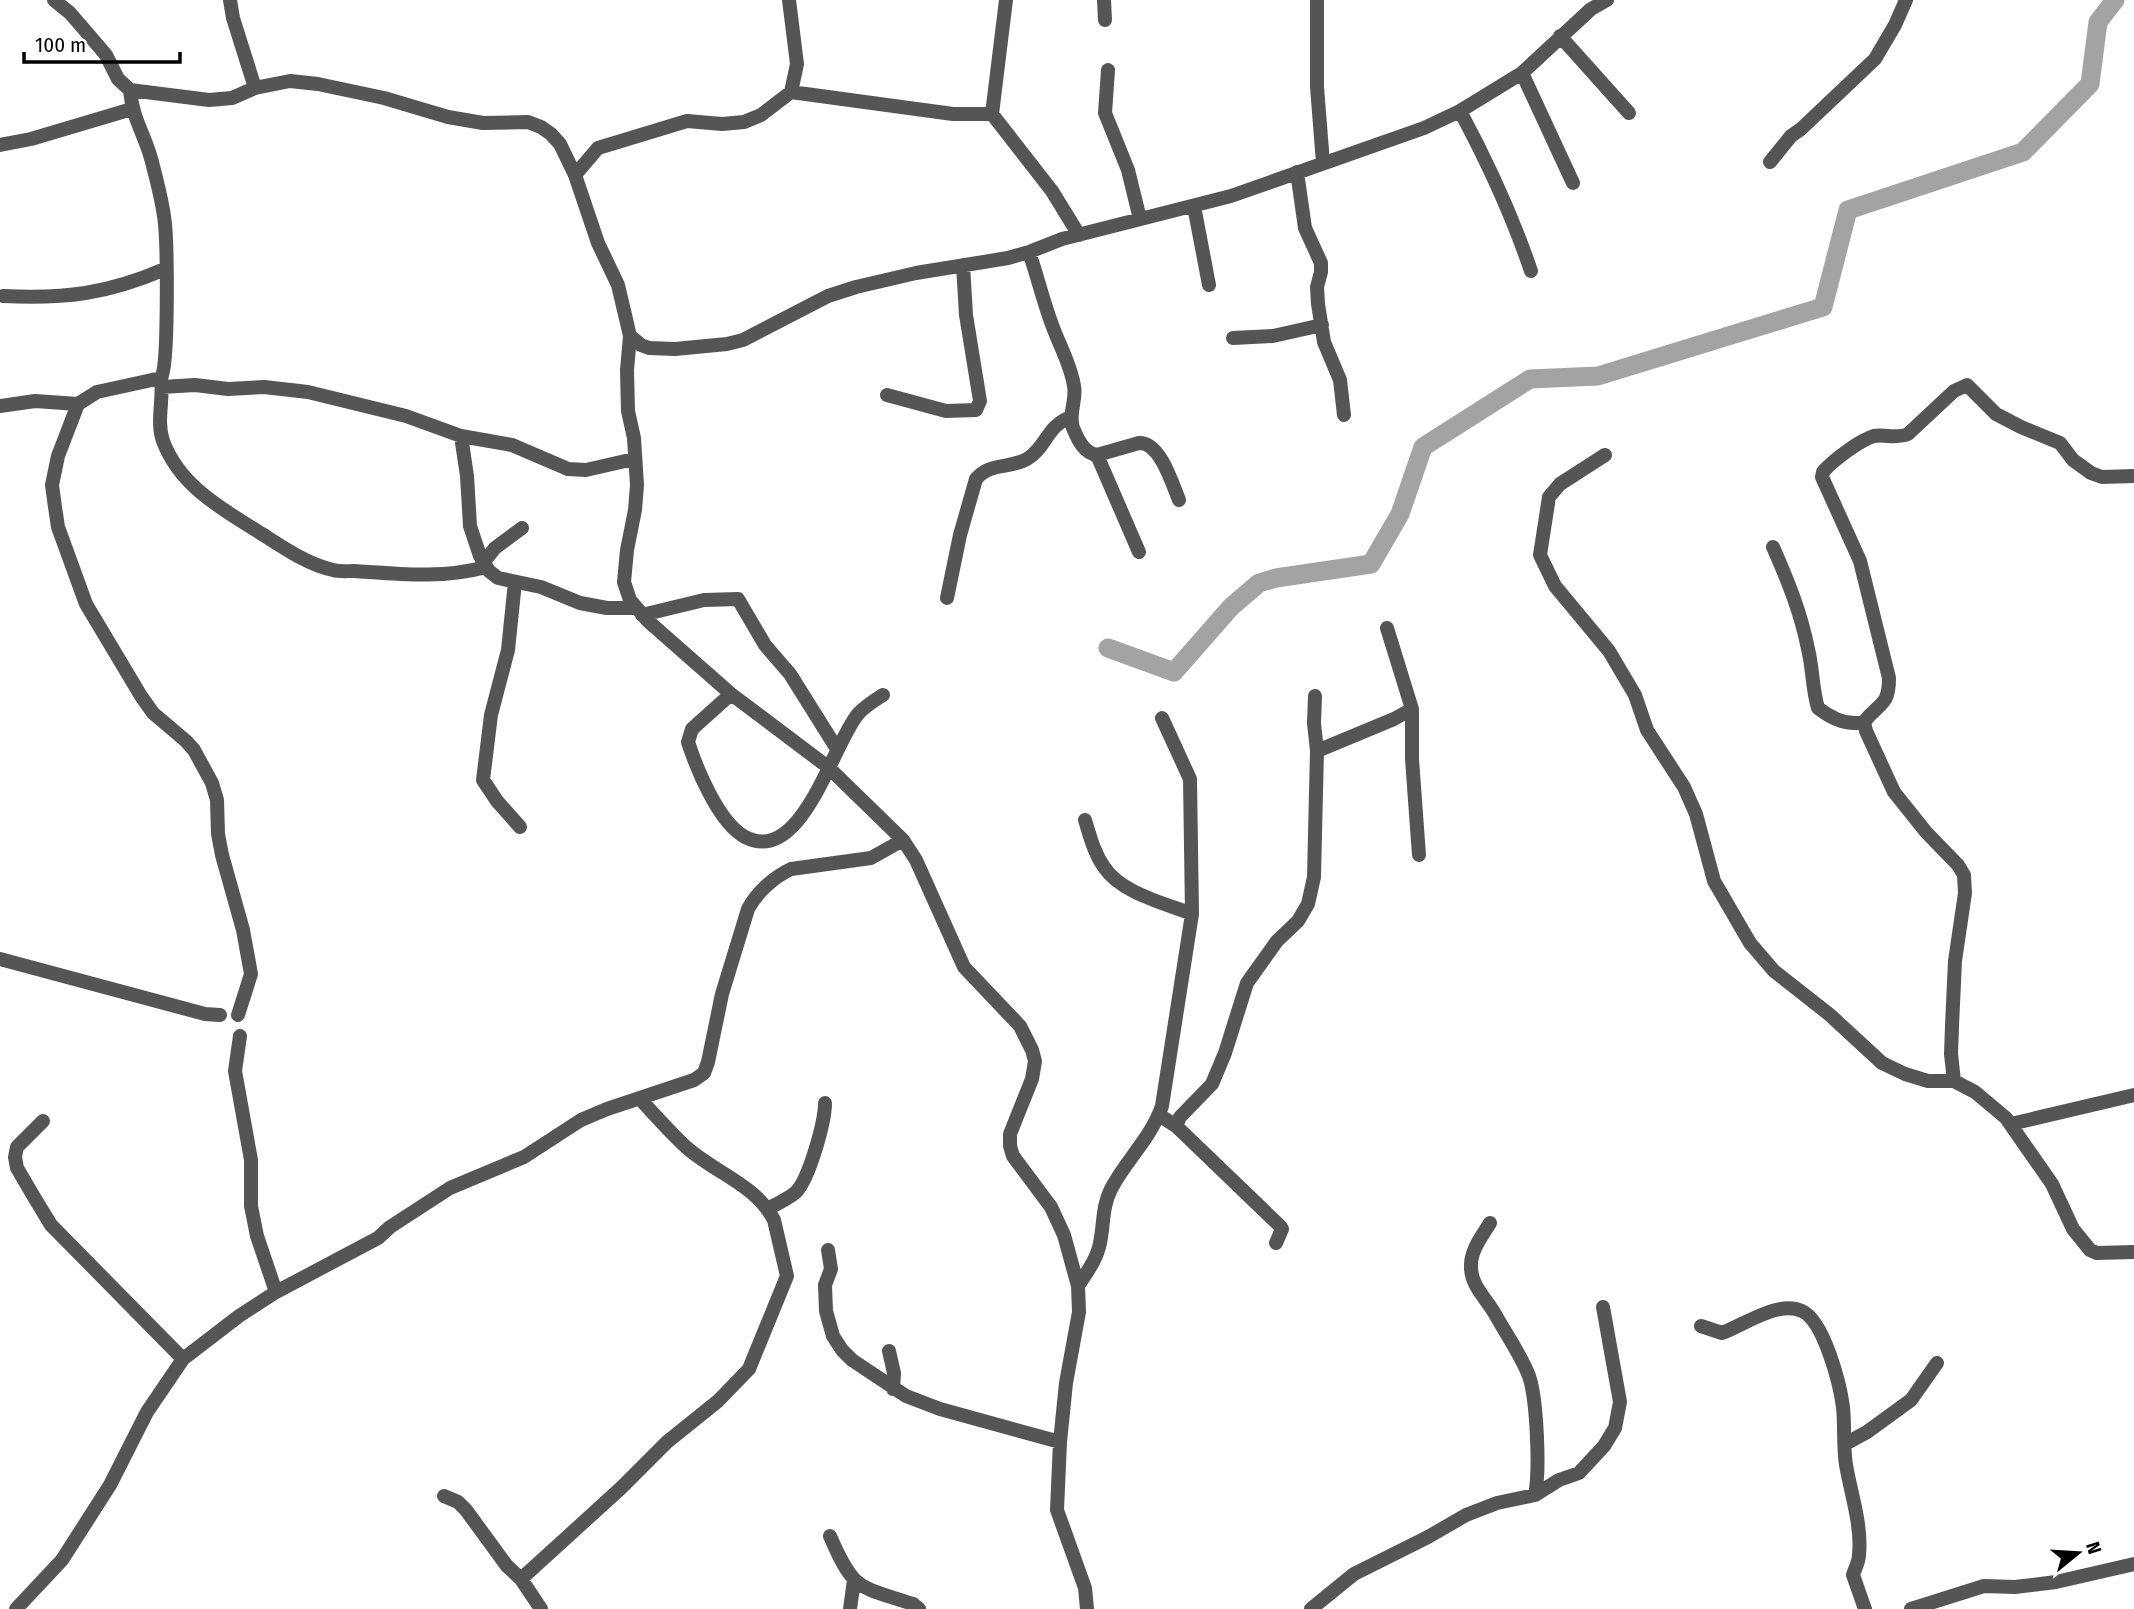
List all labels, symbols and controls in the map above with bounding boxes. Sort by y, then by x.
scale bar [24,21,180,65]
text: 100 m [35,32,86,58]
north arrow [2043,1518,2113,1588]
text: N [2081,1539,2106,1557]

